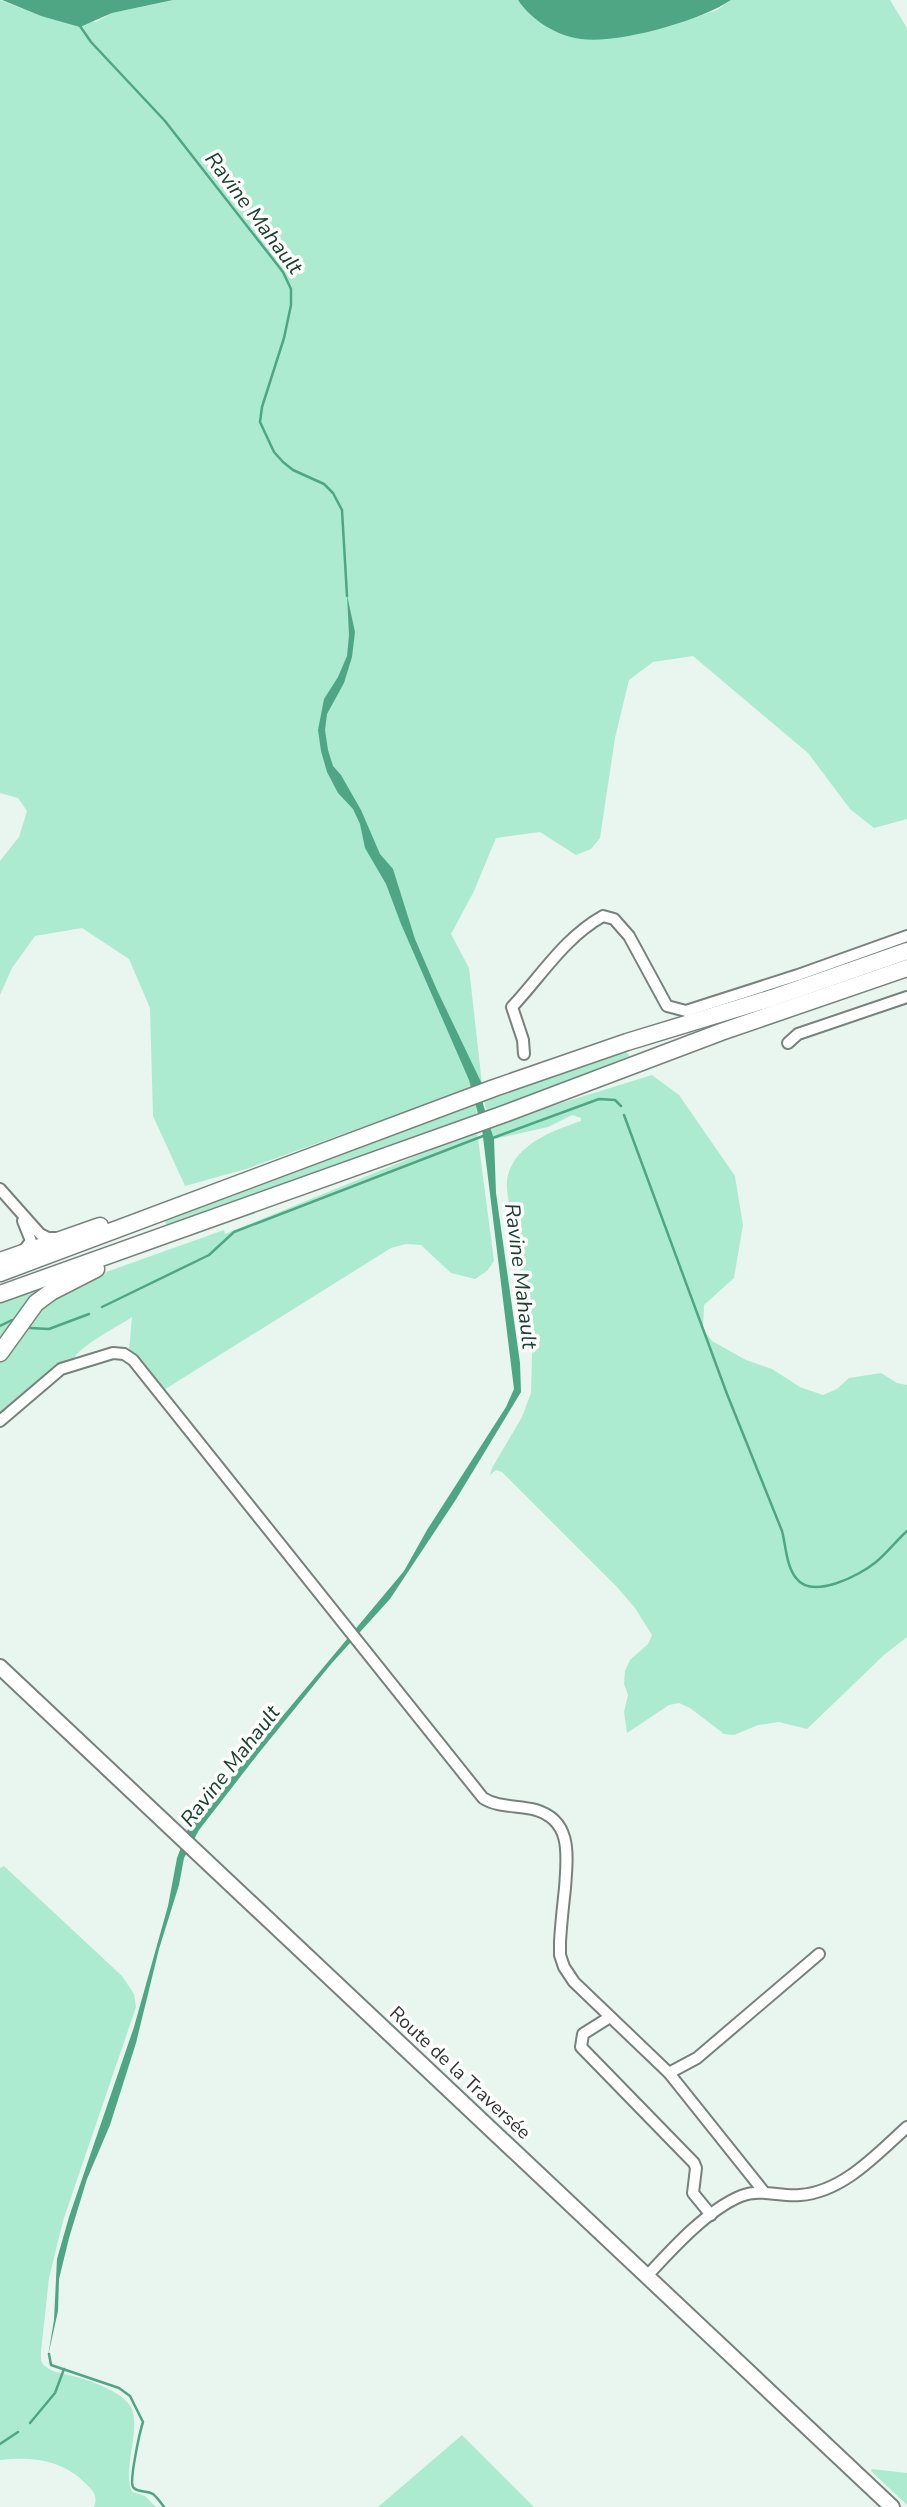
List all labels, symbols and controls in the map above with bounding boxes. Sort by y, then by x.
water label: Ravine Mahault [199,146,310,280]
water label: Ravine Mahault [498,1202,544,1351]
water label: Ravine Mahault [174,1699,287,1832]
street label: Route de la Traversée [384,2001,536,2145]

